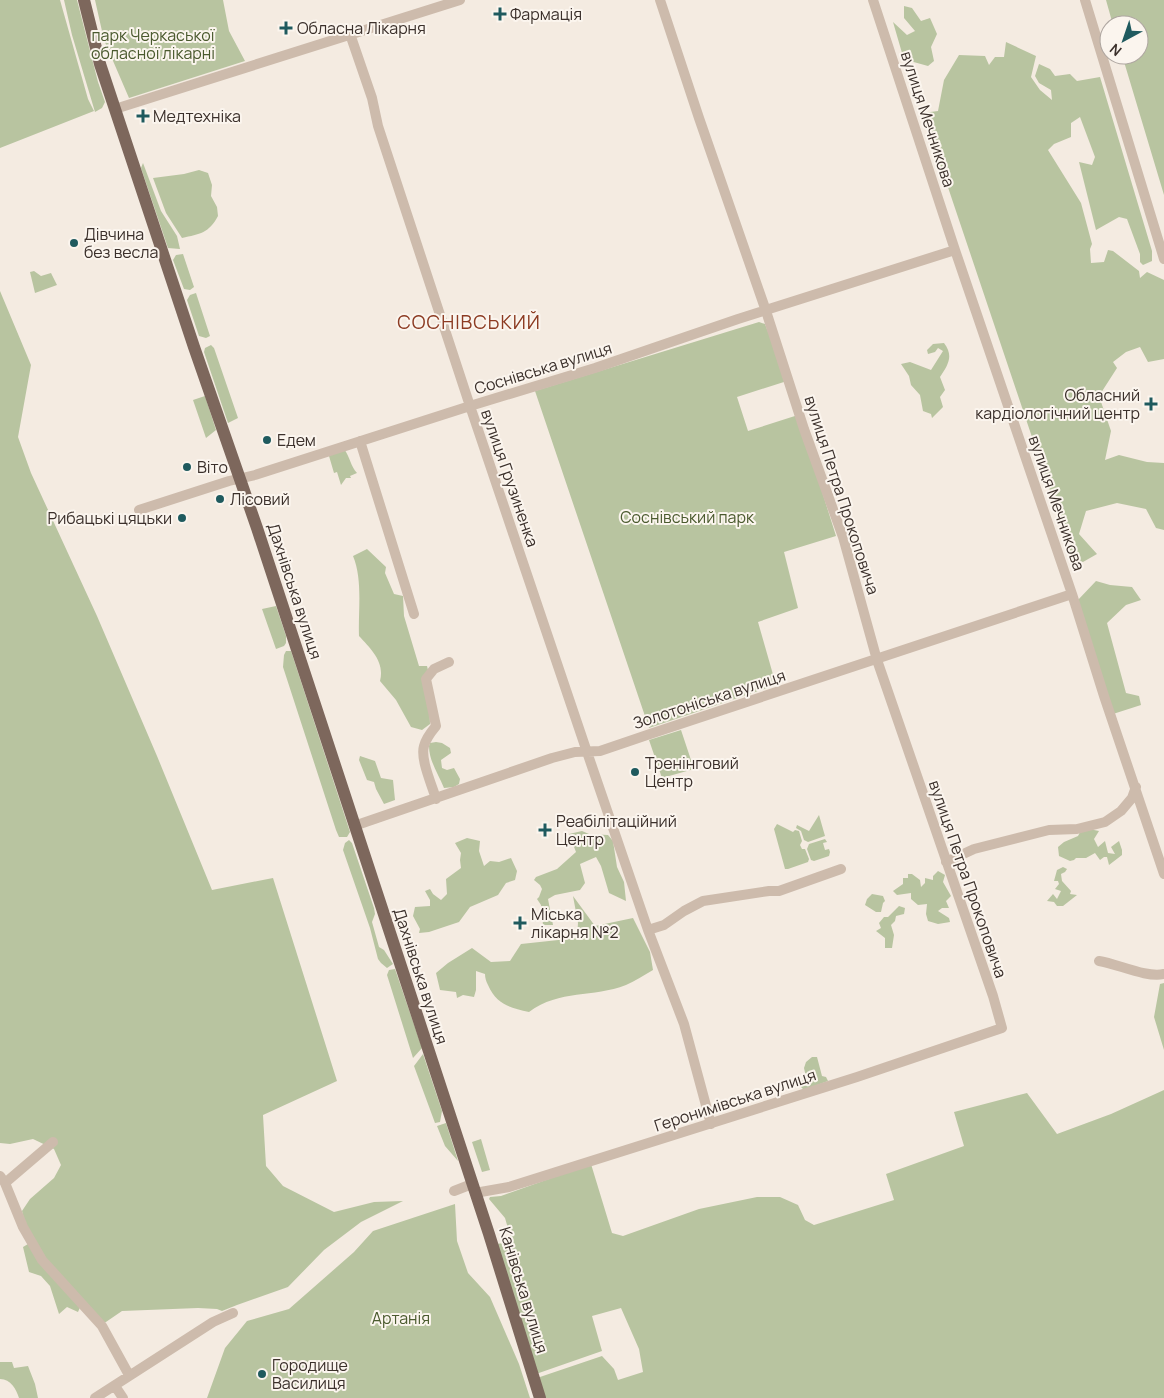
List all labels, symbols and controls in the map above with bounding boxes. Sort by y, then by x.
place label: Фармація [510,3,582,25]
marker: Фармація [494,8,506,20]
north arrow [1099,15,1149,65]
place label: Обласна Лікарня [297,17,426,39]
marker: Обласна Лікарня [279,21,293,35]
park label: парк Черкаської обласної лікарні [91,24,216,64]
text: N [1105,40,1125,61]
street label: вулиця Мечникова [896,48,960,190]
place label: Медтехніка [153,105,241,127]
marker: Медтехніка [137,110,149,122]
place label: Дівчина без весла [84,223,158,263]
marker: Дівчина без весла [68,237,80,249]
district label: СОСНІВСЬКИЙ [397,309,541,335]
street label: Соснівська вулиця [472,337,614,399]
place label: Обласний кардіологічний центр [975,384,1140,424]
street label: вулиця Петра Прокоповича [799,393,885,597]
marker: Обласний кардіологічний центр [1144,397,1158,411]
street label: вулиця Грузиненка [476,406,544,550]
place label: Едем [277,429,316,451]
street label: вулиця Мечникова [1024,432,1090,574]
marker: Едем [261,434,273,446]
place label: Віто [197,456,228,478]
marker: Віто [181,461,193,473]
place label: Лісовий [230,488,290,510]
marker: Лісовий [214,493,226,505]
park label: Соснівський парк [620,506,755,528]
place label: Рибацькі цяцьки [48,507,172,529]
marker: Рибацькі цяцьки [176,512,188,524]
street label: Дахнівська вулиця [263,520,327,662]
street label: Золотоніська вулиця [630,664,788,734]
place label: Тренінговий Центр [645,752,739,792]
marker: Тренінговий Центр [629,766,641,778]
street label: вулиця Петра Прокоповича [924,777,1012,981]
place label: Реабілітаційний Центр [556,810,677,850]
marker: Реабілітаційний Центр [538,823,552,837]
place label: Міська лікарня №2 [531,903,619,943]
street label: Дахнівська вулиця [389,905,453,1047]
marker: Міська лікарня №2 [513,916,527,930]
street label: Геронимівська вулиця [651,1063,819,1137]
street label: Канівська вулиця [494,1224,554,1356]
park label: Артанія [372,1307,430,1329]
place label: Городище Василиця [272,1354,348,1394]
marker: Городище Василиця [256,1368,268,1380]

